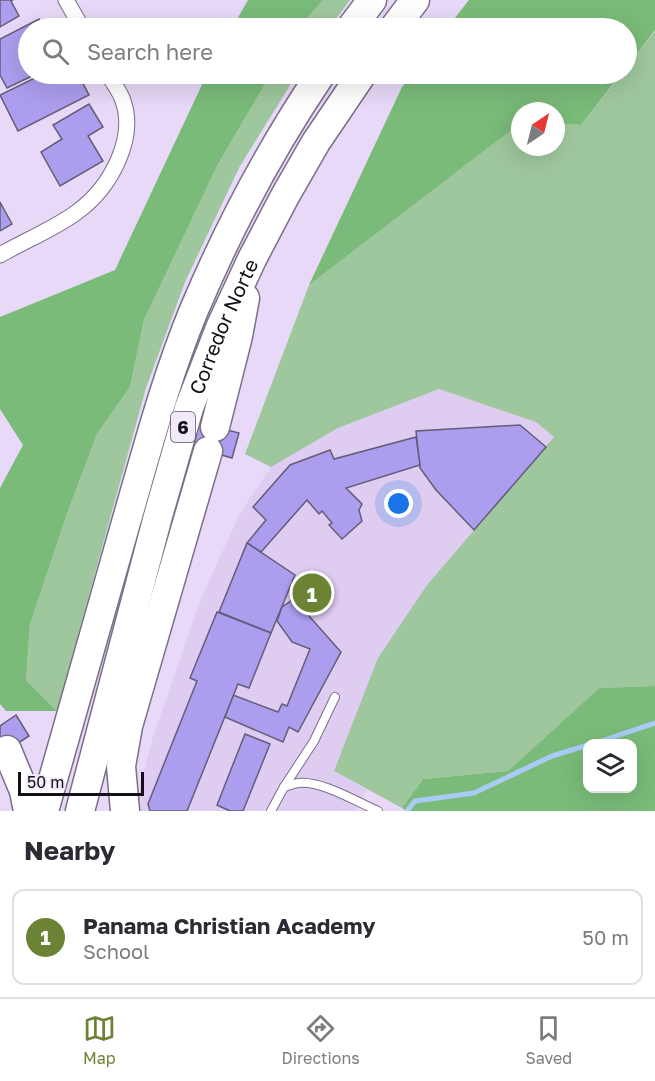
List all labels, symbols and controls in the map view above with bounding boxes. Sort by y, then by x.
search box [18,18,637,84]
icon: search [39,35,72,68]
text: Search here [87,38,213,65]
north arrow [511,102,565,156]
street label: Corredor Norte [184,255,262,397]
road number: 6 [171,412,195,442]
your location [384,489,413,518]
pin: 1 [292,570,332,616]
map controls [583,739,637,793]
button: layers [583,739,637,793]
scale bar [18,769,144,796]
text: 50 m [27,772,64,792]
text: Nearby [24,835,115,866]
text: Panama Christian Academy [83,912,375,939]
text: 1 [40,925,51,949]
text: 50 m [582,925,629,949]
text: School [83,939,149,963]
tab: Map [83,1012,116,1068]
tab: Directions [282,1012,360,1068]
tab: Saved [525,1012,572,1068]

